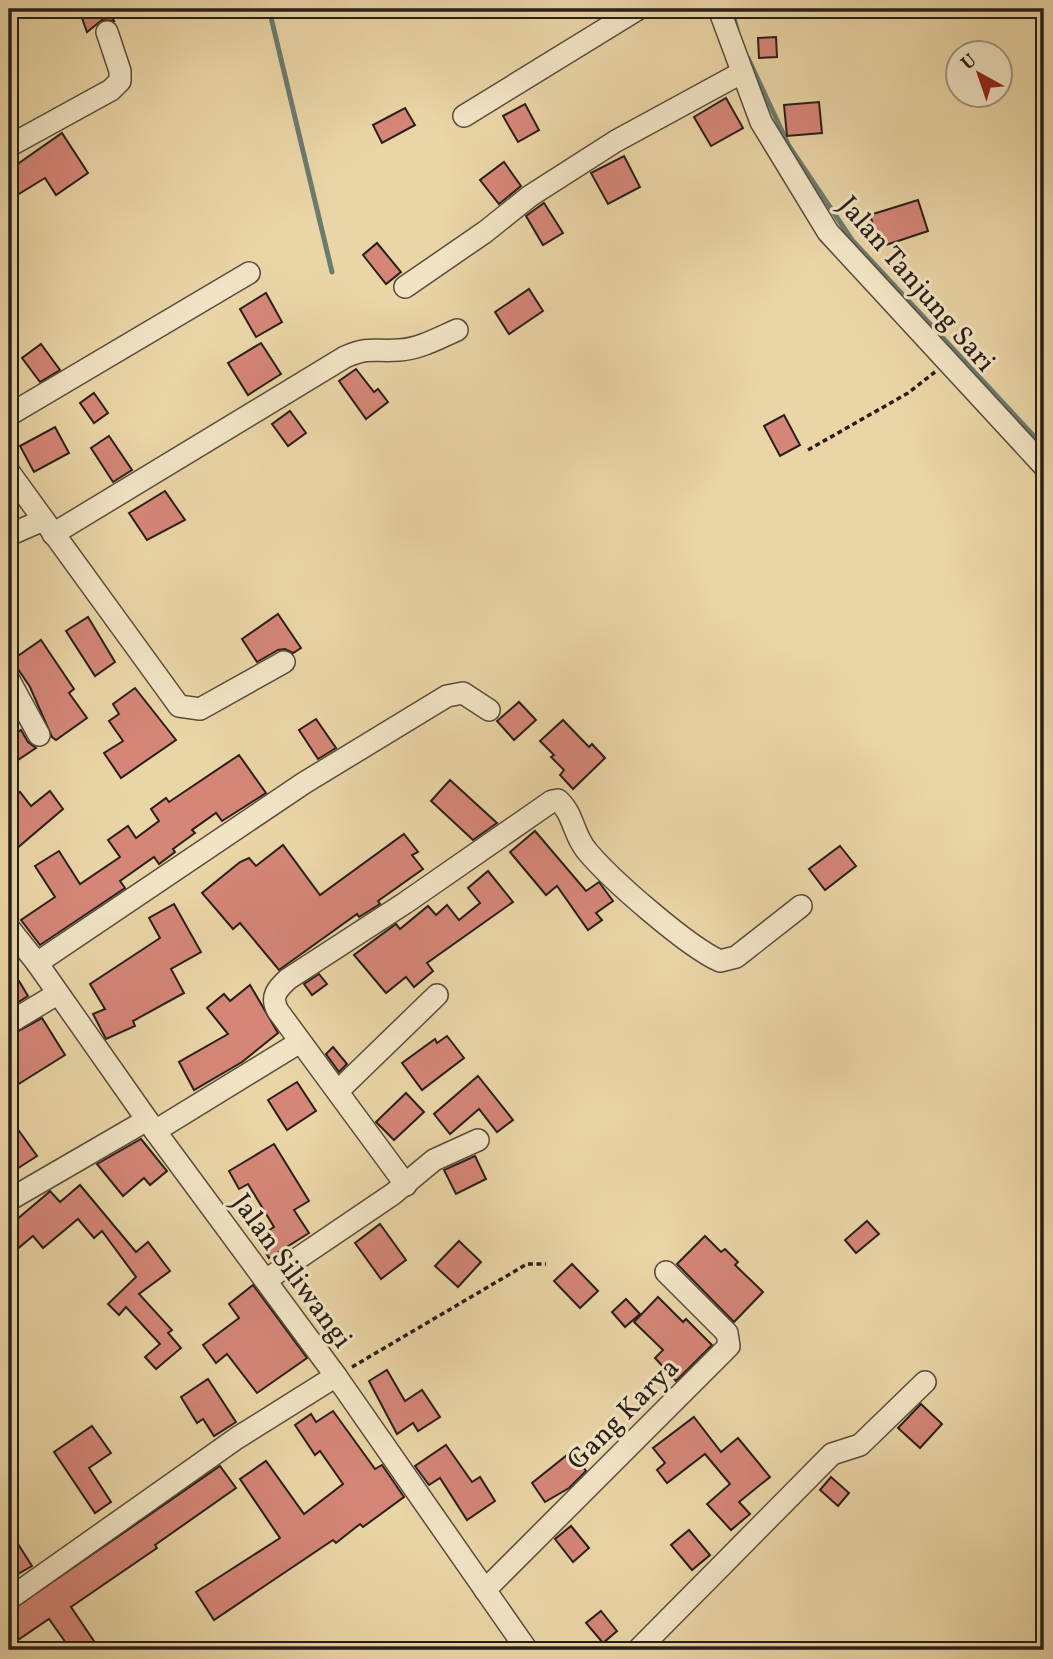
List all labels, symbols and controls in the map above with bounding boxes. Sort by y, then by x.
north arrow [944,38,1014,108]
text: U [956,48,983,77]
street label: Jalan Tanjung Sari [829,188,1004,381]
street label: Jalan Siliwangi [221,1186,361,1357]
street label: Gang Karya [559,1350,689,1480]

